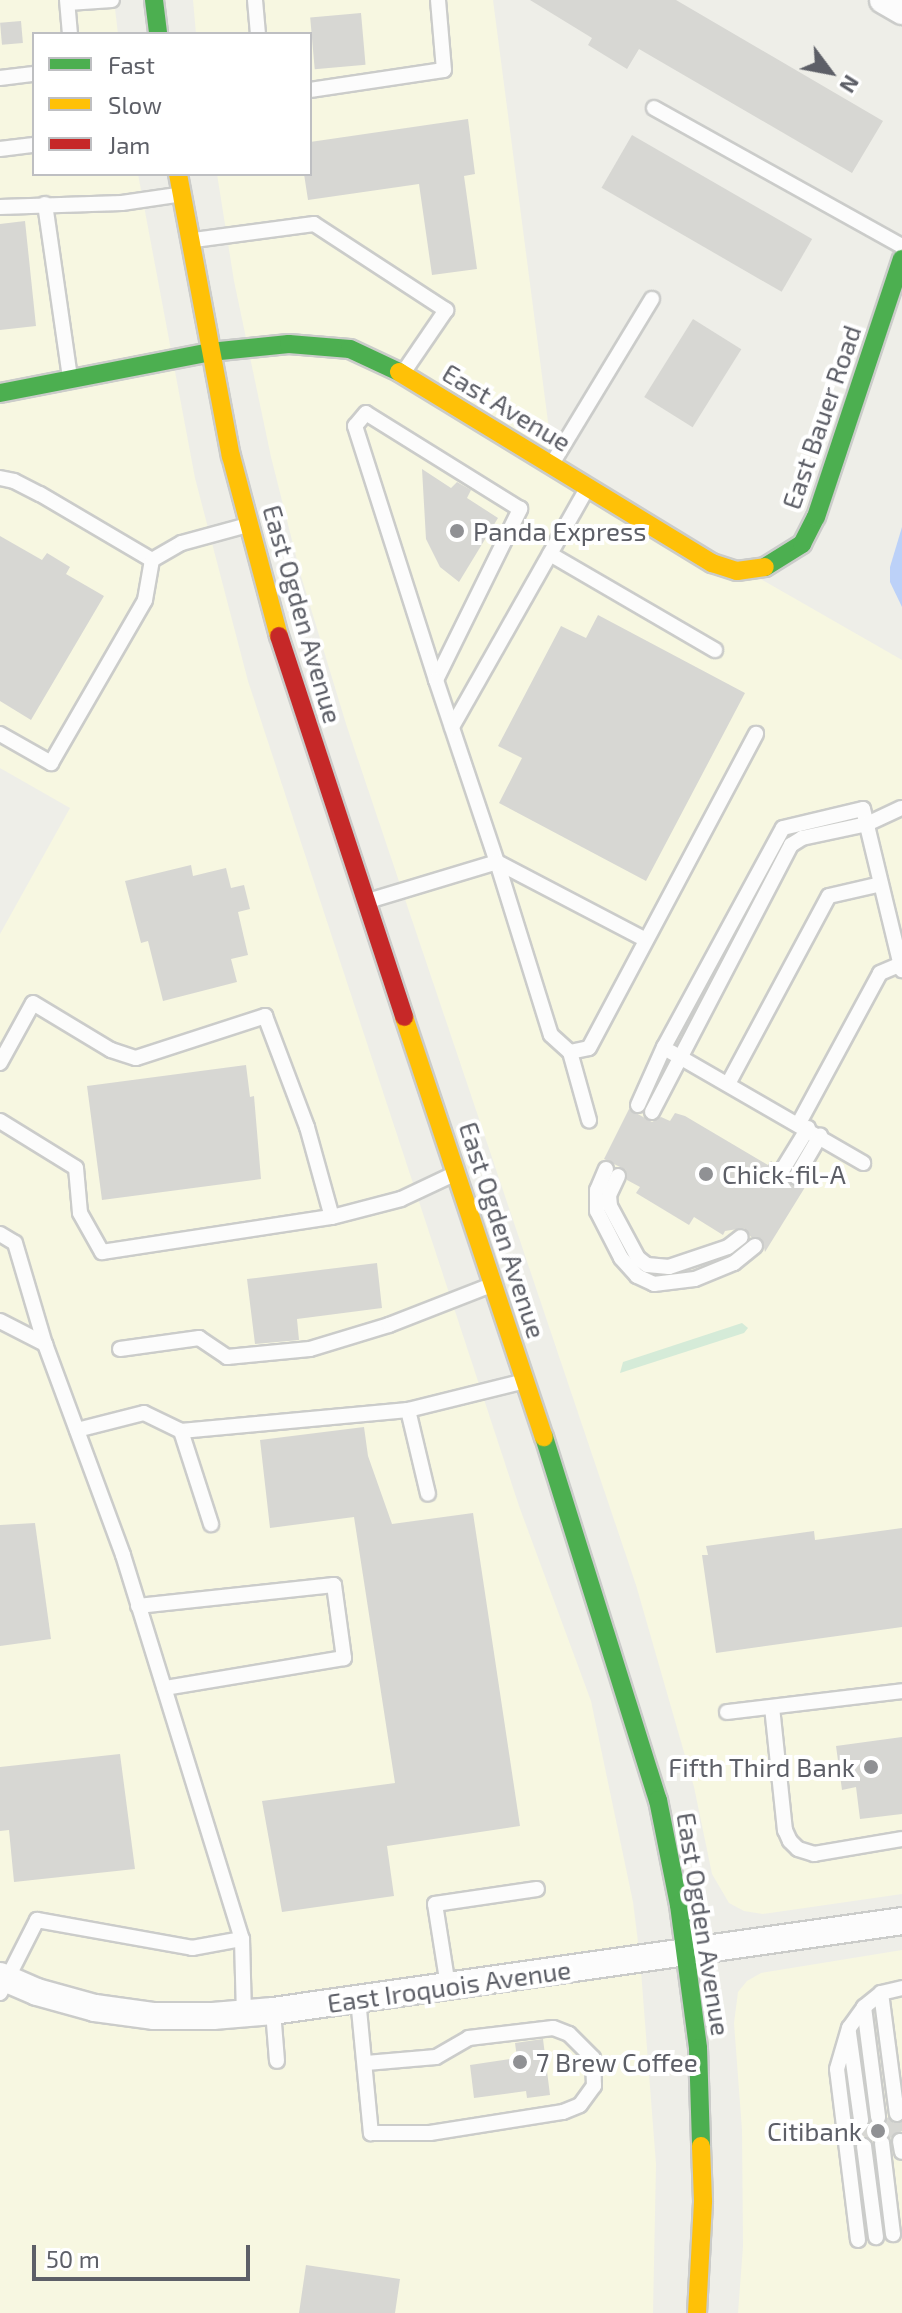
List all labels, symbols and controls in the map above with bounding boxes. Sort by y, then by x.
legend [32,32,312,176]
north arrow [790,32,870,112]
text: Fast [108,50,155,79]
text: N [835,71,866,98]
text: Slow [108,90,162,119]
text: Jam [108,130,150,159]
street label: East Bauer Road [775,321,867,513]
street label: East Avenue [437,356,577,458]
street label: East Ogden Avenue [257,501,349,727]
place label: Panda Express [473,515,646,547]
marker: Panda Express [448,522,466,540]
street label: East Ogden Avenue [453,1118,553,1342]
place label: Chick-fil-A [722,1158,846,1190]
marker: Chick-fil-A [697,1165,715,1183]
place label: Fifth Third Bank [668,1751,855,1783]
marker: Fifth Third Bank [862,1758,880,1776]
street label: East Ogden Avenue [671,1810,737,2038]
street label: East Iroquois Avenue [325,1953,573,2019]
place label: 7 Brew Coffee [536,2046,698,2078]
marker: 7 Brew Coffee [511,2053,529,2071]
place label: Citibank [767,2115,862,2147]
marker: Citibank [869,2122,887,2140]
scale bar [36,2229,254,2279]
text: 50 m [46,2244,100,2273]

